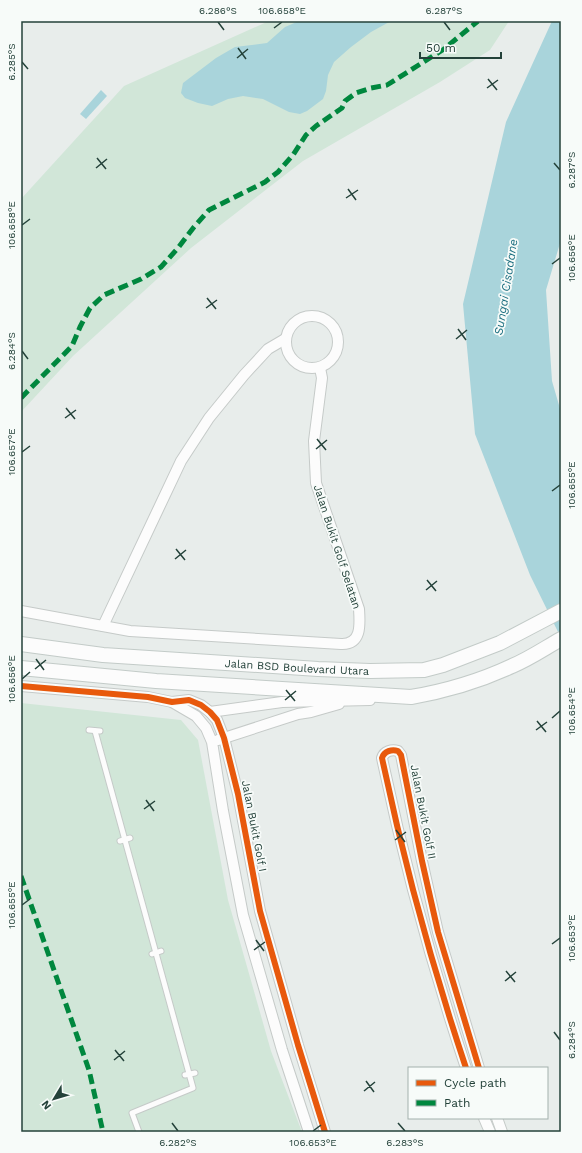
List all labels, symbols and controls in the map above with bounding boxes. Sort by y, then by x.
text: 6.286°S [199,5,237,16]
text: 106.658°E [258,5,306,16]
text: 6.287°S [426,5,462,16]
scale bar [420,34,501,60]
text: 50 m [426,41,456,55]
text: 6.285°S [6,43,17,81]
text: 6.287°S [566,152,577,188]
text: 106.658°E [6,201,17,249]
text: 106.656°E [566,234,577,282]
water label: Sungai Cisadane [491,238,521,336]
text: 6.284°S [6,332,17,370]
text: 106.657°E [6,428,17,476]
text: 106.655°E [566,461,577,509]
street label: Jalan Bukit Golf Selatan [311,483,363,611]
text: 106.656°E [6,655,17,703]
street label: Jalan BSD Boulevard Utara [224,656,369,677]
text: 106.654°E [566,687,577,735]
street label: Jalan Bukit Golf II [407,764,439,860]
street label: Jalan Bukit Golf I [239,779,269,873]
text: 106.655°E [6,881,17,929]
text: 106.653°E [566,914,577,962]
text: 6.284°S [566,1021,577,1059]
legend [408,1067,548,1119]
text: Cycle path [444,1076,506,1090]
north arrow [34,1079,74,1119]
text: Path [444,1096,470,1110]
text: N [39,1098,54,1112]
text: 6.282°S [159,1137,197,1148]
text: 106.653°E [289,1137,337,1148]
text: 6.283°S [386,1137,424,1148]

